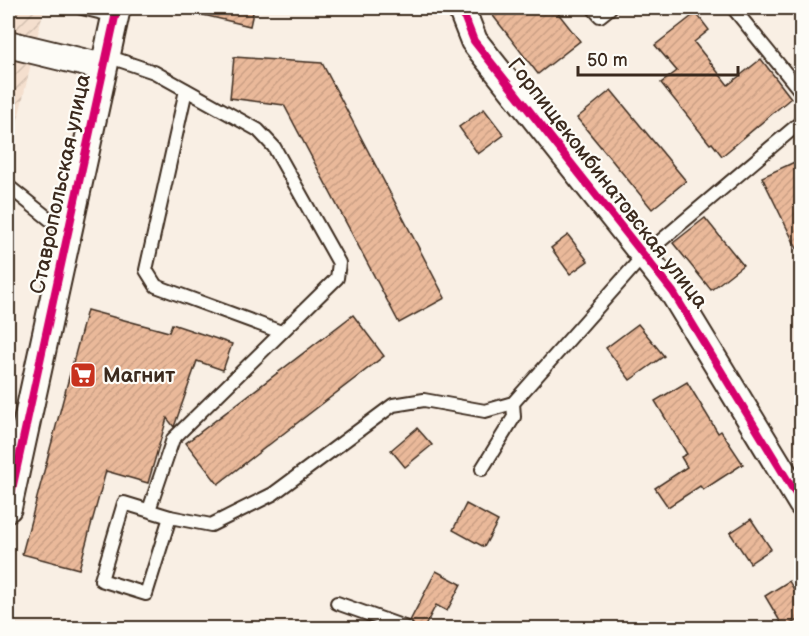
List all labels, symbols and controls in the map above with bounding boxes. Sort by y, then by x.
scale bar [578,39,738,77]
text: 50 m [587,50,628,71]
street label: Горпищекомбинатовская улица [502,53,713,314]
street label: Ставропольская улица [25,71,96,296]
supermarket icon: Магнит [68,360,98,390]
place label: Магнит [103,363,175,388]

